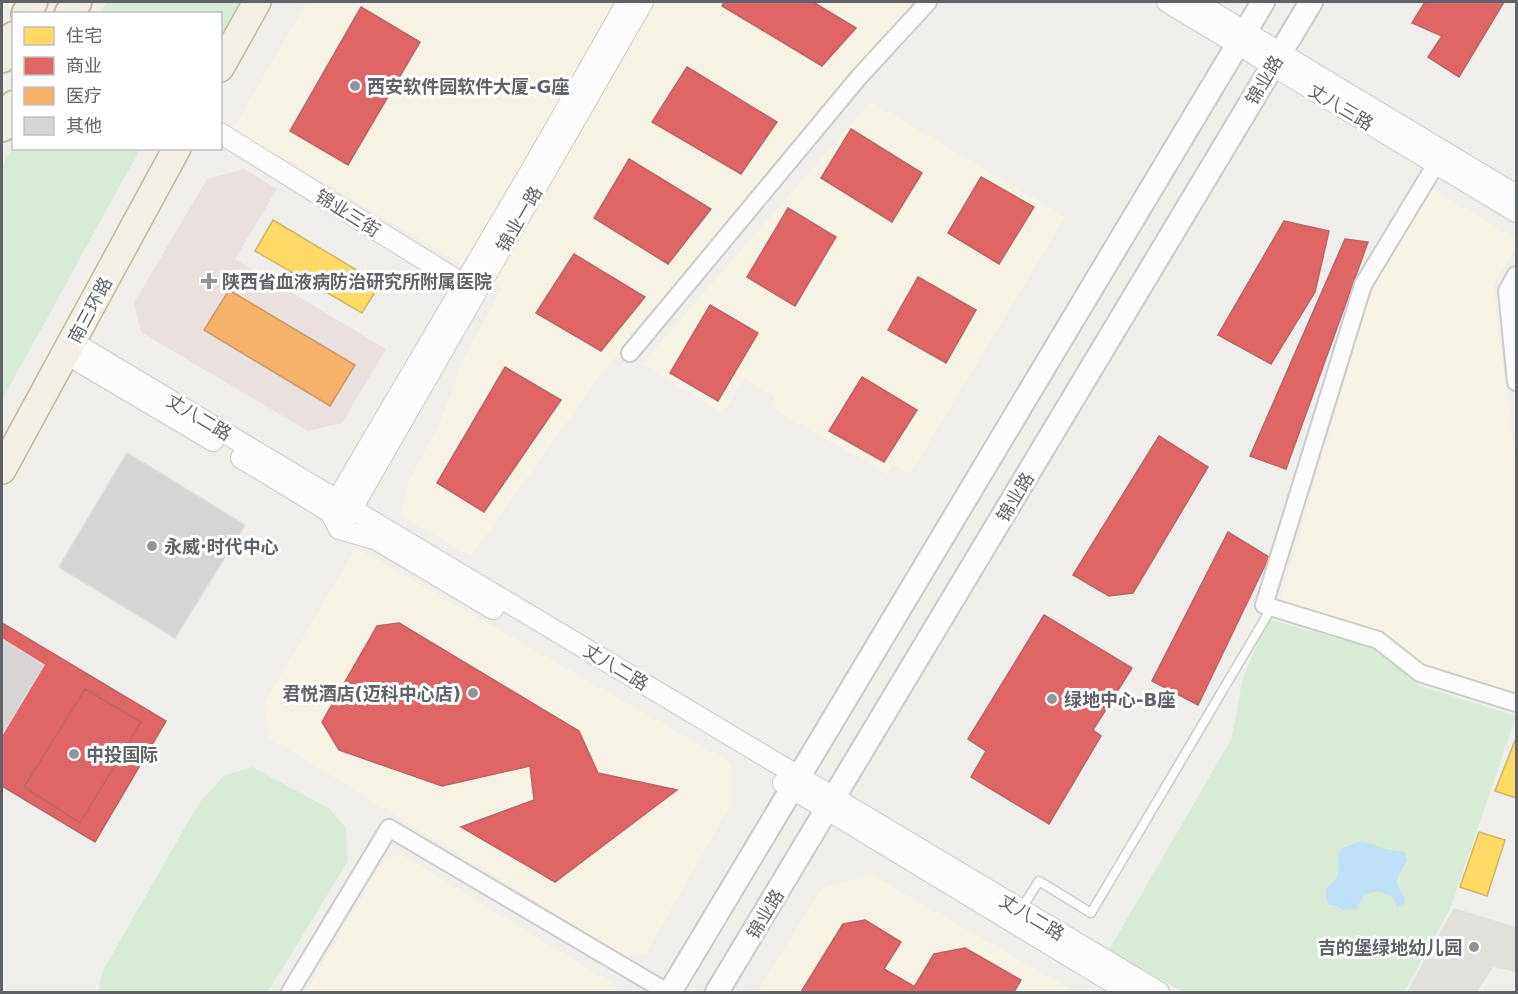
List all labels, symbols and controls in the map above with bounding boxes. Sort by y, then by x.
legend [12,12,222,150]
text: 住宅 [66,25,102,46]
street label: 锦业路 [1241,51,1287,109]
text: 商业 [66,55,102,76]
place label: 西安软件园软件大厦-G座 [367,76,569,97]
marker: 西安软件园软件大厦-G座 [348,79,362,93]
street label: 丈八三路 [1305,79,1377,135]
text: 医疗 [66,85,102,106]
text: 其他 [66,115,102,136]
street label: 锦业一路 [492,183,546,255]
street label: 锦业三街 [312,185,384,241]
place label: 陕西省血液病防治研究所附属医院 [222,271,492,292]
marker: 陕西省血液病防治研究所附属医院 [200,272,218,290]
street label: 南三环路 [64,273,116,347]
street label: 丈八二路 [163,389,235,445]
street label: 锦业路 [992,468,1038,526]
place label: 永威·时代中心 [164,536,279,557]
marker: 永威·时代中心 [145,539,159,553]
street label: 丈八二路 [580,639,652,695]
place label: 君悦酒店(迈科中心店) [283,683,461,704]
marker: 君悦酒店(迈科中心店) [466,686,480,700]
place label: 绿地中心-B座 [1064,689,1175,710]
marker: 绿地中心-B座 [1045,692,1059,706]
place label: 中投国际 [86,744,158,765]
marker: 中投国际 [67,747,81,761]
street label: 锦业路 [742,885,788,943]
street label: 丈八二路 [996,889,1068,945]
place label: 吉的堡绿地幼儿园 [1318,937,1462,958]
marker: 吉的堡绿地幼儿园 [1467,940,1481,954]

